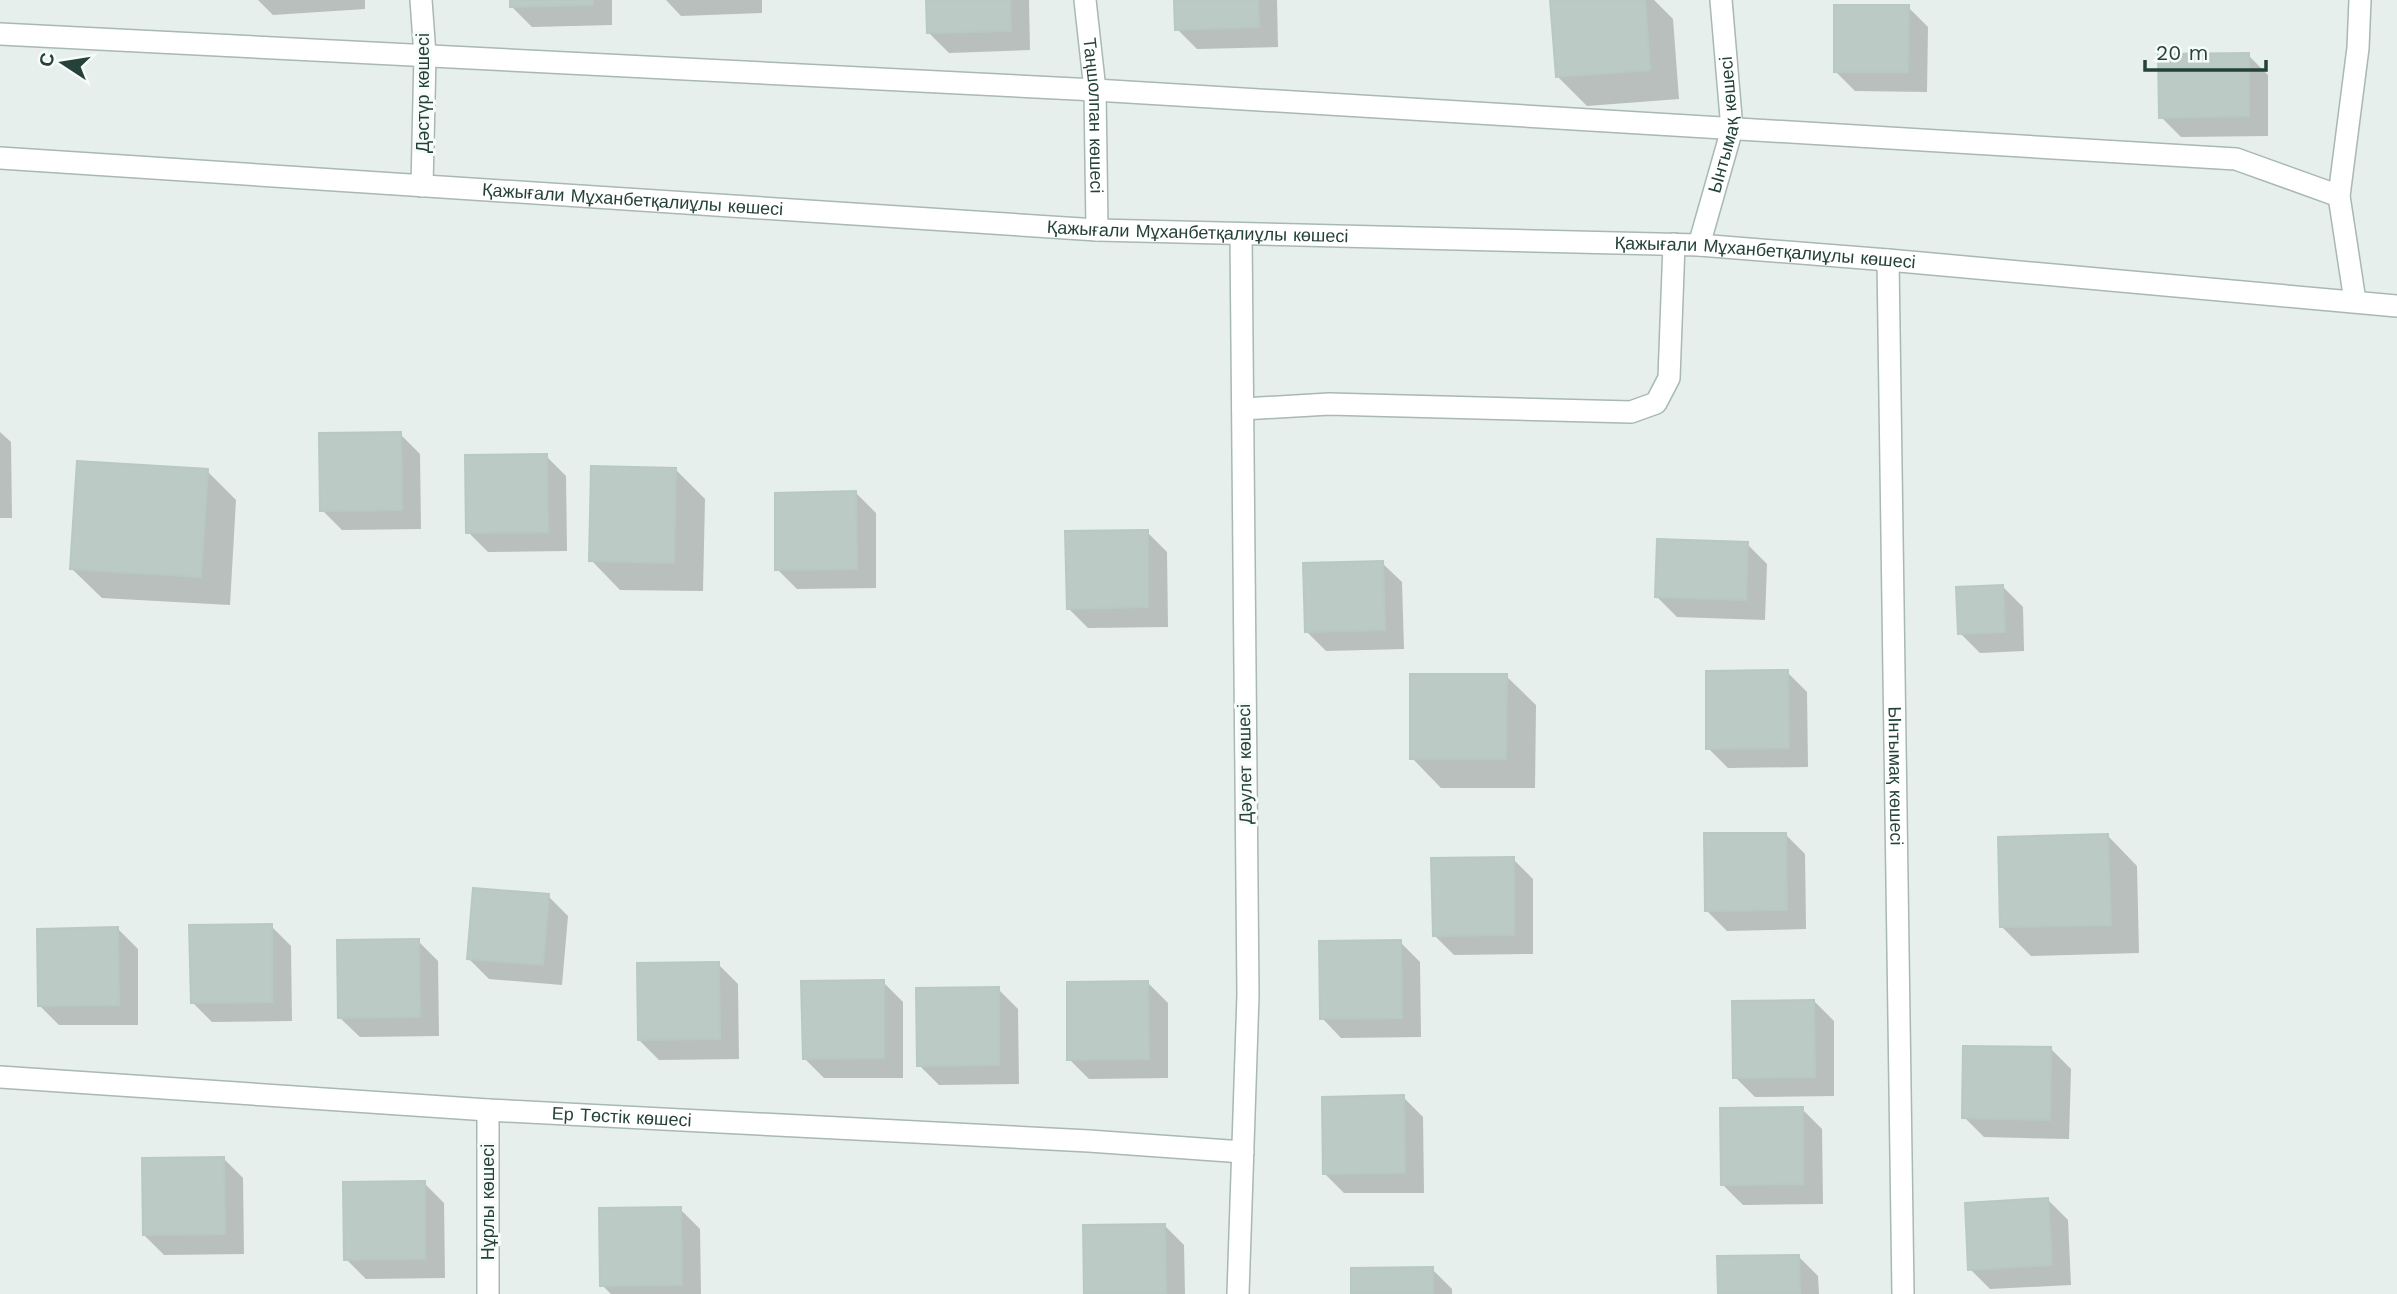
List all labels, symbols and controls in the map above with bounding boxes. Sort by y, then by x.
north arrow [28,28,98,98]
scale bar [2145,28,2266,72]
street label: Дәстүр көшесі [412,33,433,153]
street label: Таңшолпан көшесі [1079,37,1107,194]
text: 20 m [2156,40,2208,65]
text: С [34,50,60,69]
street label: Ынтымақ көшесі [1703,56,1743,195]
street label: Қажығали Мұханбетқалиұлы көшесі [481,179,784,219]
street label: Қажығали Мұханбетқалиұлы көшесі [1046,216,1349,246]
street label: Қажығали Мұханбетқалиұлы көшесі [1614,232,1917,272]
street label: Дәулет көшесі [1233,704,1256,824]
street label: Ынтымақ көшесі [1884,706,1907,846]
street label: Ер Төстік көшесі [551,1102,692,1130]
street label: Нұрлы көшесі [477,1144,498,1260]

